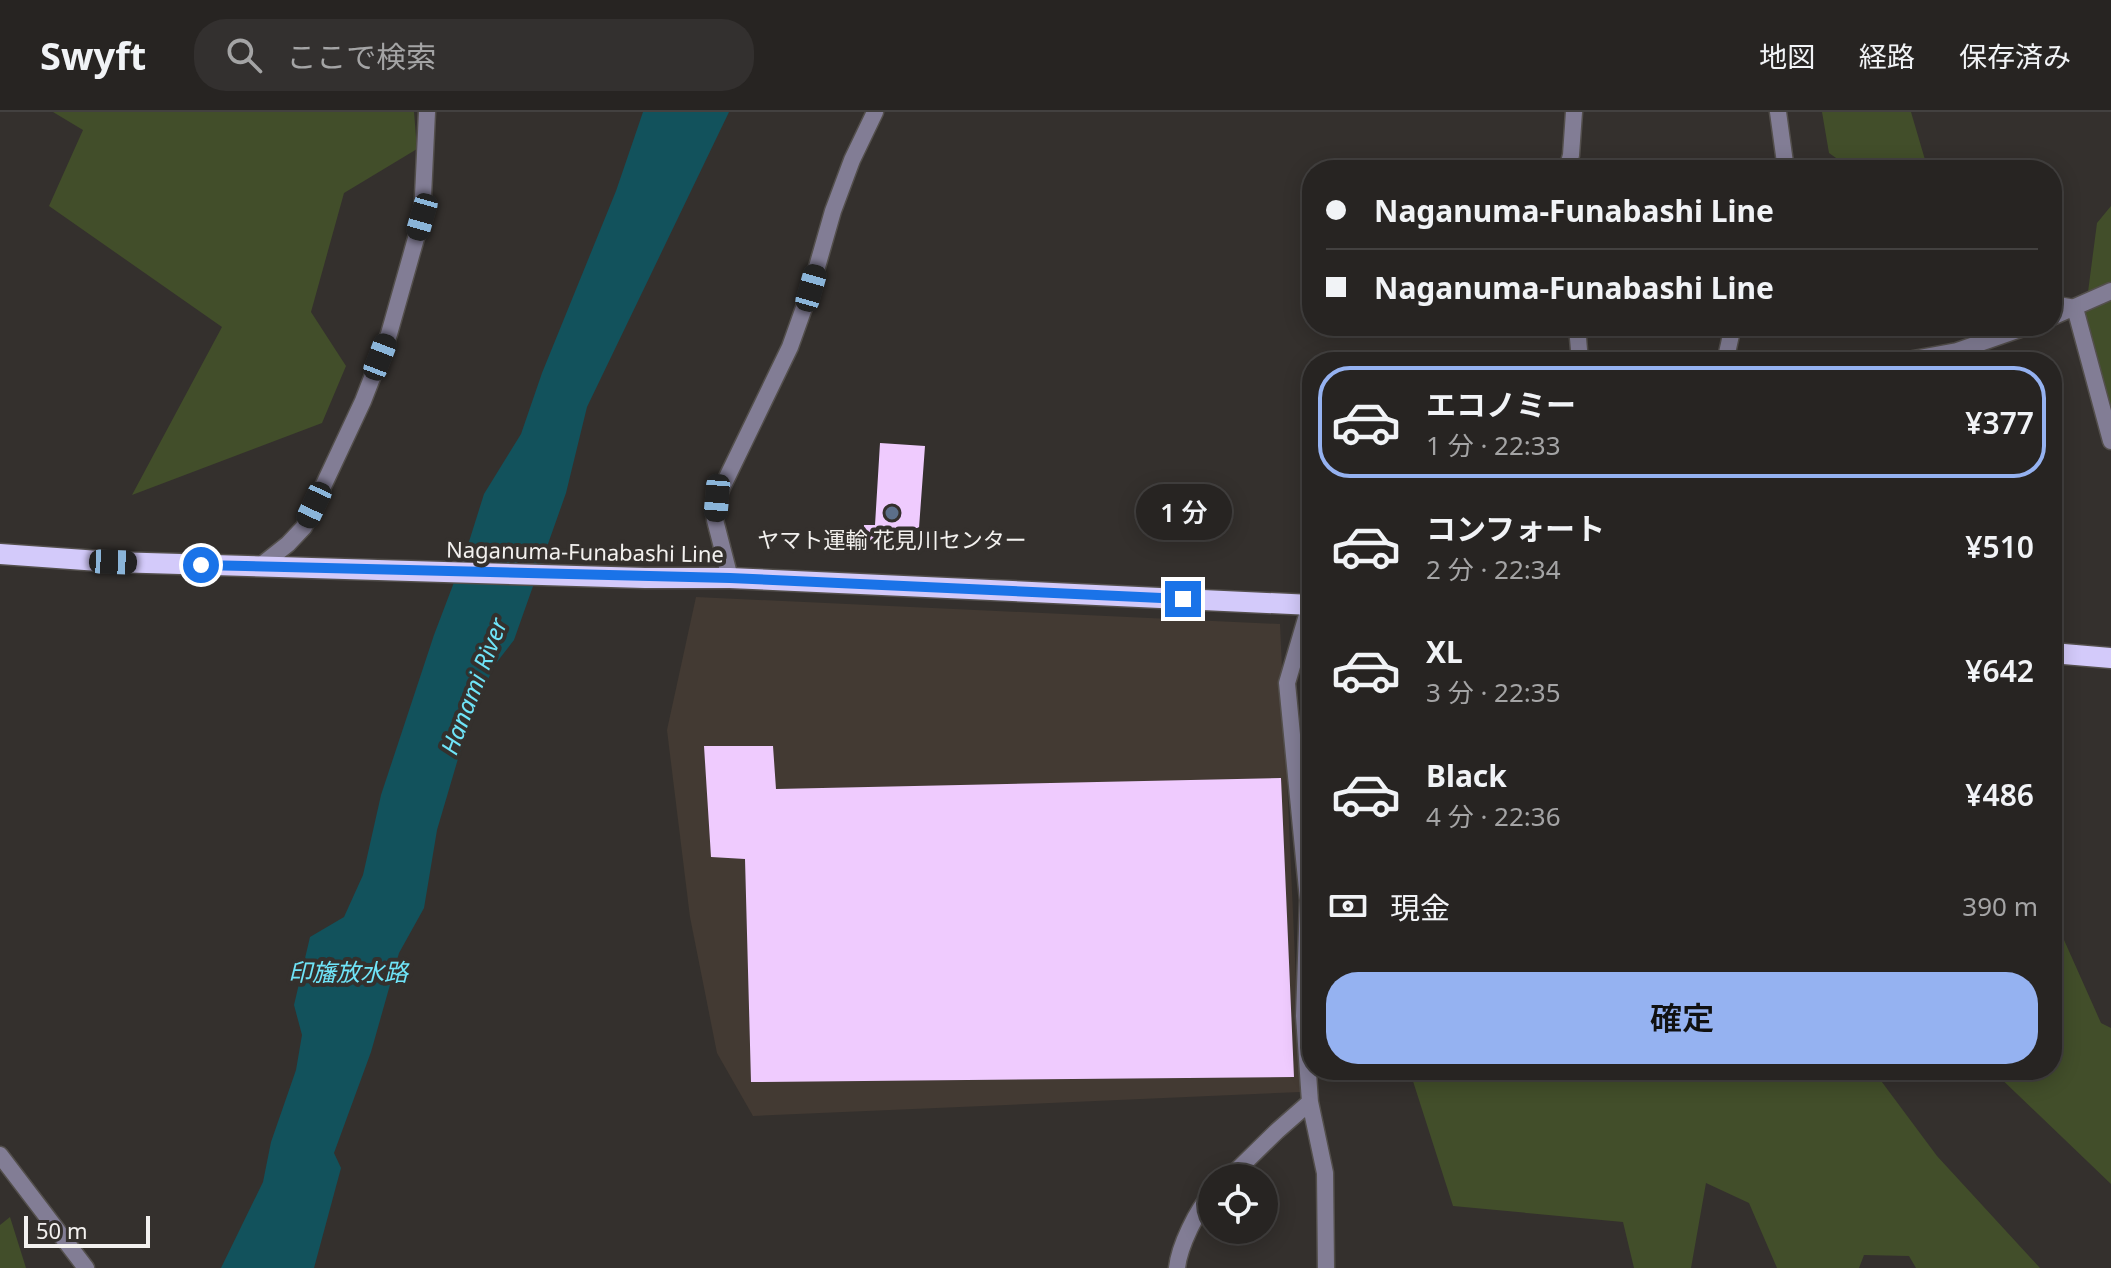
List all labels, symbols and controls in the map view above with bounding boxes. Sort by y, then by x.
search box [194,19,754,91]
text: Swyft [40,29,146,81]
icon: search [222,33,266,77]
text: ここで検索 [286,36,436,77]
text: 地図 [1759,37,1815,75]
text: 経路 [1859,37,1915,75]
text: 保存済み [1959,37,2071,75]
text: Naganuma-Funabashi Line [1374,190,1774,231]
car [404,191,440,243]
car [793,262,829,314]
text: Naganuma-Funabashi Line [1374,267,1774,308]
car [360,330,400,384]
text: エコノミー [1426,384,1576,425]
icon: car [1330,386,1402,458]
text: ¥377 [1965,402,2034,443]
text: 1 分 · 22:33 [1426,427,1561,463]
car [703,473,731,523]
car [293,478,335,532]
callout: 1 分 [1135,483,1231,539]
text: 1 分 [1160,494,1208,530]
marker: ヤマト運輸 花見川センター [883,504,901,522]
text: コンフォート [1426,508,1605,549]
icon: car [1330,510,1402,582]
place label: ヤマト運輸 花見川センター [757,524,1027,554]
text: ¥510 [1965,526,2034,567]
street label: Naganuma-Funabashi Line [446,534,724,568]
route start [183,547,219,583]
car [89,549,137,575]
text: 2 分 · 22:34 [1426,551,1561,587]
route end [1165,581,1201,617]
water label: Hanami River [432,612,515,759]
text: XL [1426,631,1463,672]
icon: car [1330,634,1402,706]
text: ¥642 [1965,650,2034,691]
text: 3 分 · 22:35 [1426,674,1561,710]
text: Black [1426,755,1507,796]
icon: car [1330,758,1402,830]
text: ¥486 [1965,774,2034,815]
text: 4 分 · 22:36 [1426,798,1561,834]
icon: cash [1326,884,1370,928]
text: 現金 [1390,887,1450,928]
text: 390 m [1962,888,2038,924]
water label: 印旛放水路 [288,955,410,988]
button: 確定 [1326,972,2038,1064]
map controls [1198,1164,1278,1244]
button: locate [1198,1164,1278,1244]
scale bar [24,1212,150,1248]
text: 50 m [36,1215,87,1245]

